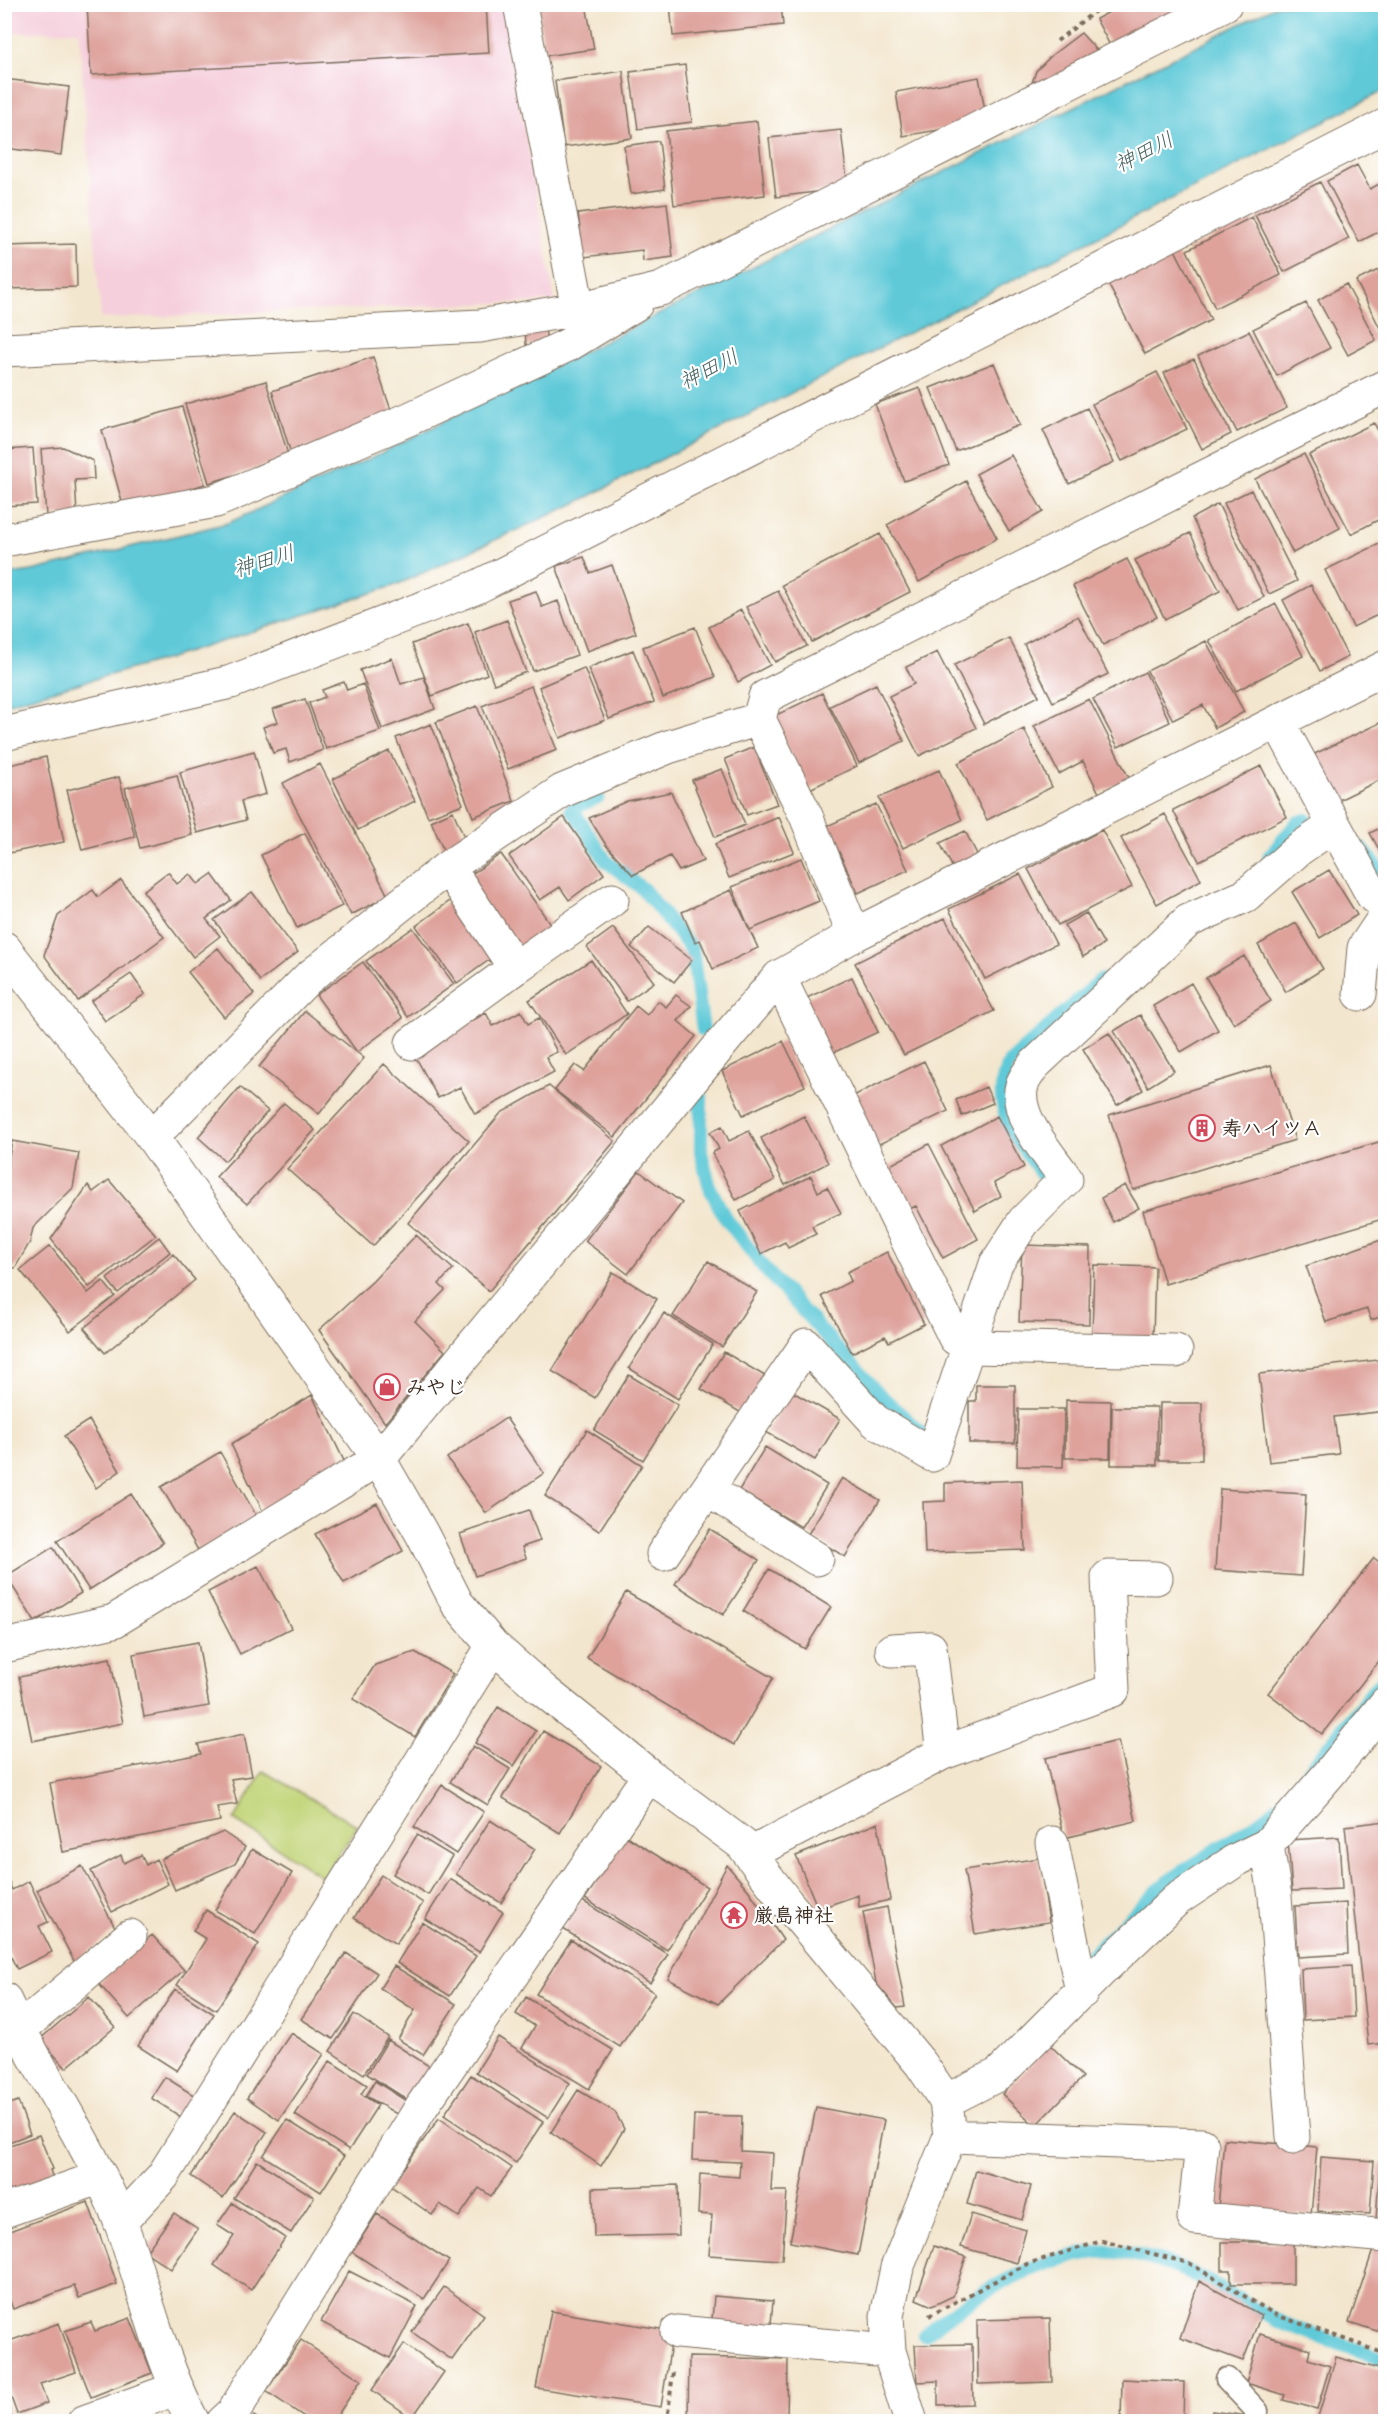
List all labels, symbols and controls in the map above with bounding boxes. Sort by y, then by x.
water label: 神田川 [1109,124,1178,177]
water label: 神田川 [674,341,743,394]
water label: 神田川 [229,537,298,582]
building icon: 寿ハイツＡ [1187,1113,1217,1143]
place label: 寿ハイツＡ [1222,1114,1322,1140]
shop icon: みやじ [372,1372,402,1402]
place label: みやじ [406,1373,466,1399]
temple icon: 厳島神社 [719,1900,749,1930]
place label: 厳島神社 [754,1901,834,1927]

